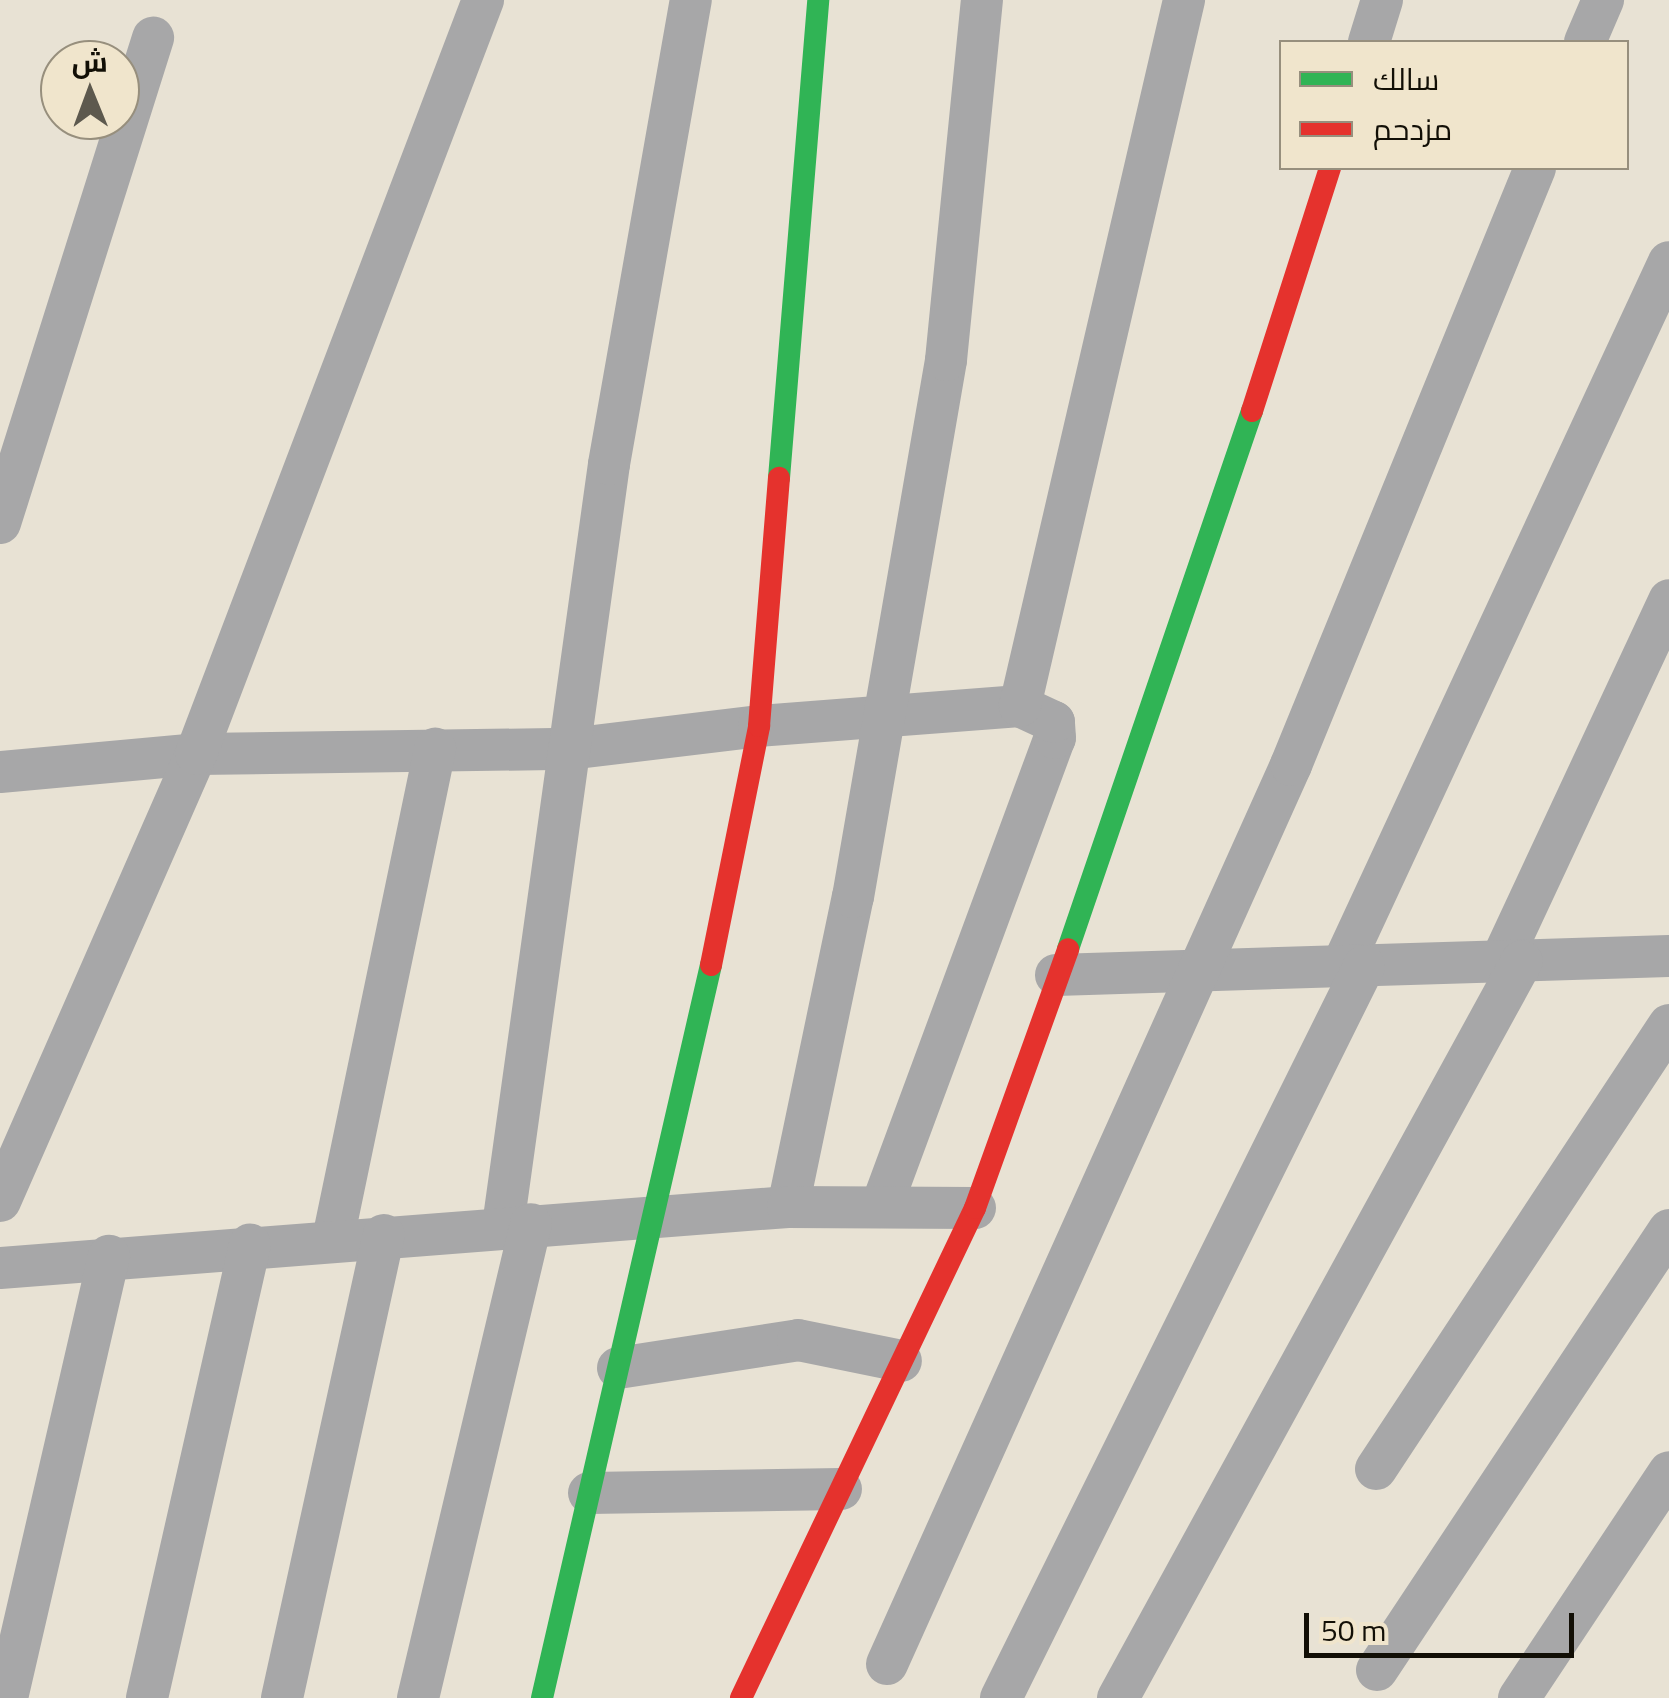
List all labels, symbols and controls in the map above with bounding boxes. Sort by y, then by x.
north arrow [40,40,140,140]
text: ش [71,40,108,83]
legend [1279,40,1629,170]
text: سالك [1373,56,1439,102]
text: مزدحم [1373,106,1452,152]
scale bar [1309,1593,1579,1655]
text: 50 m [1321,1607,1386,1653]

